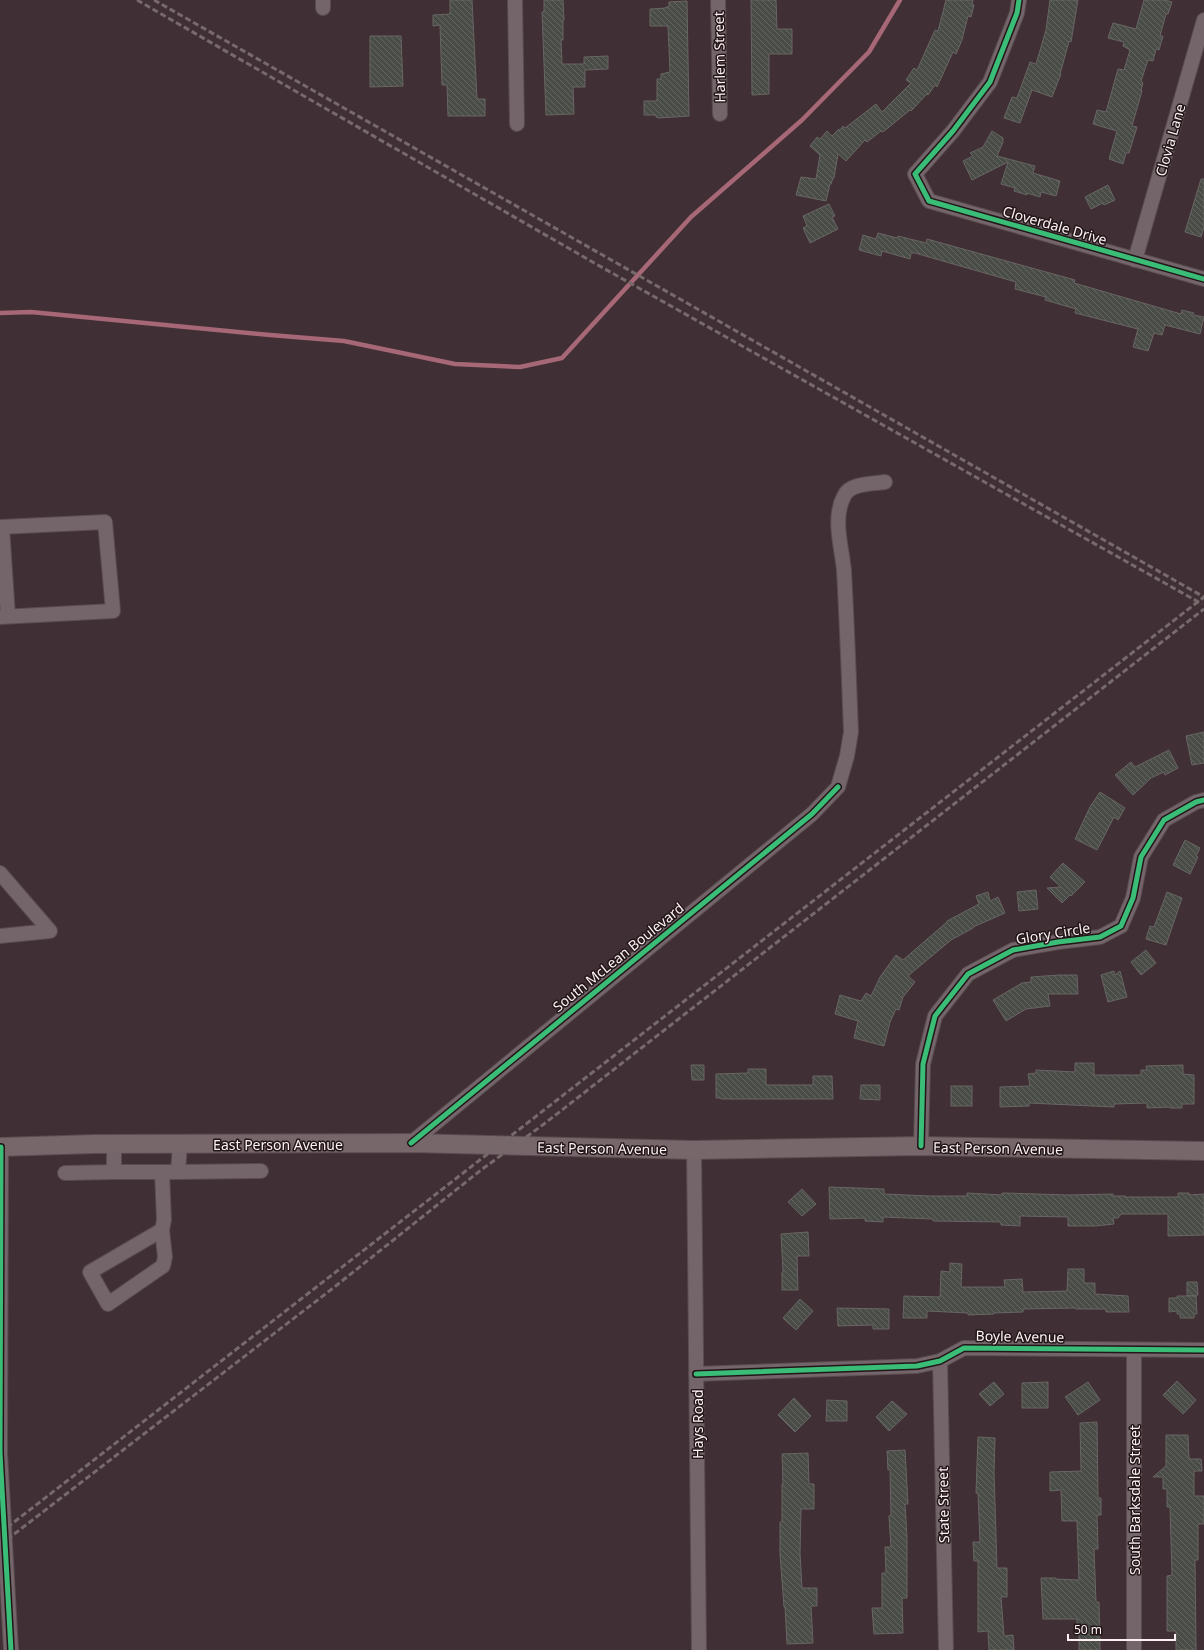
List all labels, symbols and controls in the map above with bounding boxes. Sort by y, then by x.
street label: Harlem Street [709,11,729,103]
street label: Clovia Lane [1151,101,1189,178]
street label: Cloverdale Drive [1001,201,1109,249]
street label: South McLean Boulevard [548,898,688,1016]
street label: Glory Circle [1014,918,1092,948]
street label: East Person Avenue [213,1135,343,1154]
street label: East Person Avenue [537,1137,667,1159]
street label: East Person Avenue [933,1137,1063,1159]
street label: Boyle Avenue [975,1326,1065,1346]
street label: Hays Road [688,1389,707,1459]
street label: South Barksdale Street [1125,1425,1144,1575]
street label: State Street [933,1467,953,1543]
scale bar [1068,1616,1175,1642]
text: 50 m [1074,1621,1102,1638]

